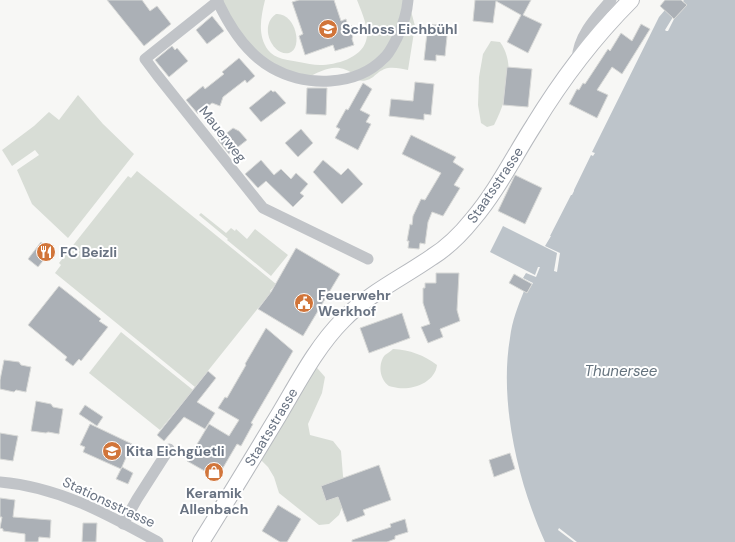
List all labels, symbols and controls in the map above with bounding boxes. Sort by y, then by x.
school or university icon: Schloss Eichbühl [317,18,339,40]
place label: Schloss Eichbühl [342,20,457,38]
street label: Mauerweg [195,102,251,166]
street label: Staatsstrasse [463,143,527,227]
restaurant icon: FC Beizli [35,241,57,263]
place label: FC Beizli [60,243,117,261]
place label: Feuerwehr Werkhof [318,286,391,320]
public building icon: Feuerwehr Werkhof [293,292,315,314]
water label: Thunersee [585,361,658,381]
street label: Staatsstrasse [241,385,301,469]
school or university icon: Kita Eichgüetli [101,440,123,462]
place label: Kita Eichgüetli [126,442,225,460]
shop icon: Keramik Allenbach [203,461,225,483]
street label: Stationsstrasse [60,473,158,531]
place label: Keramik Allenbach [180,484,249,518]

